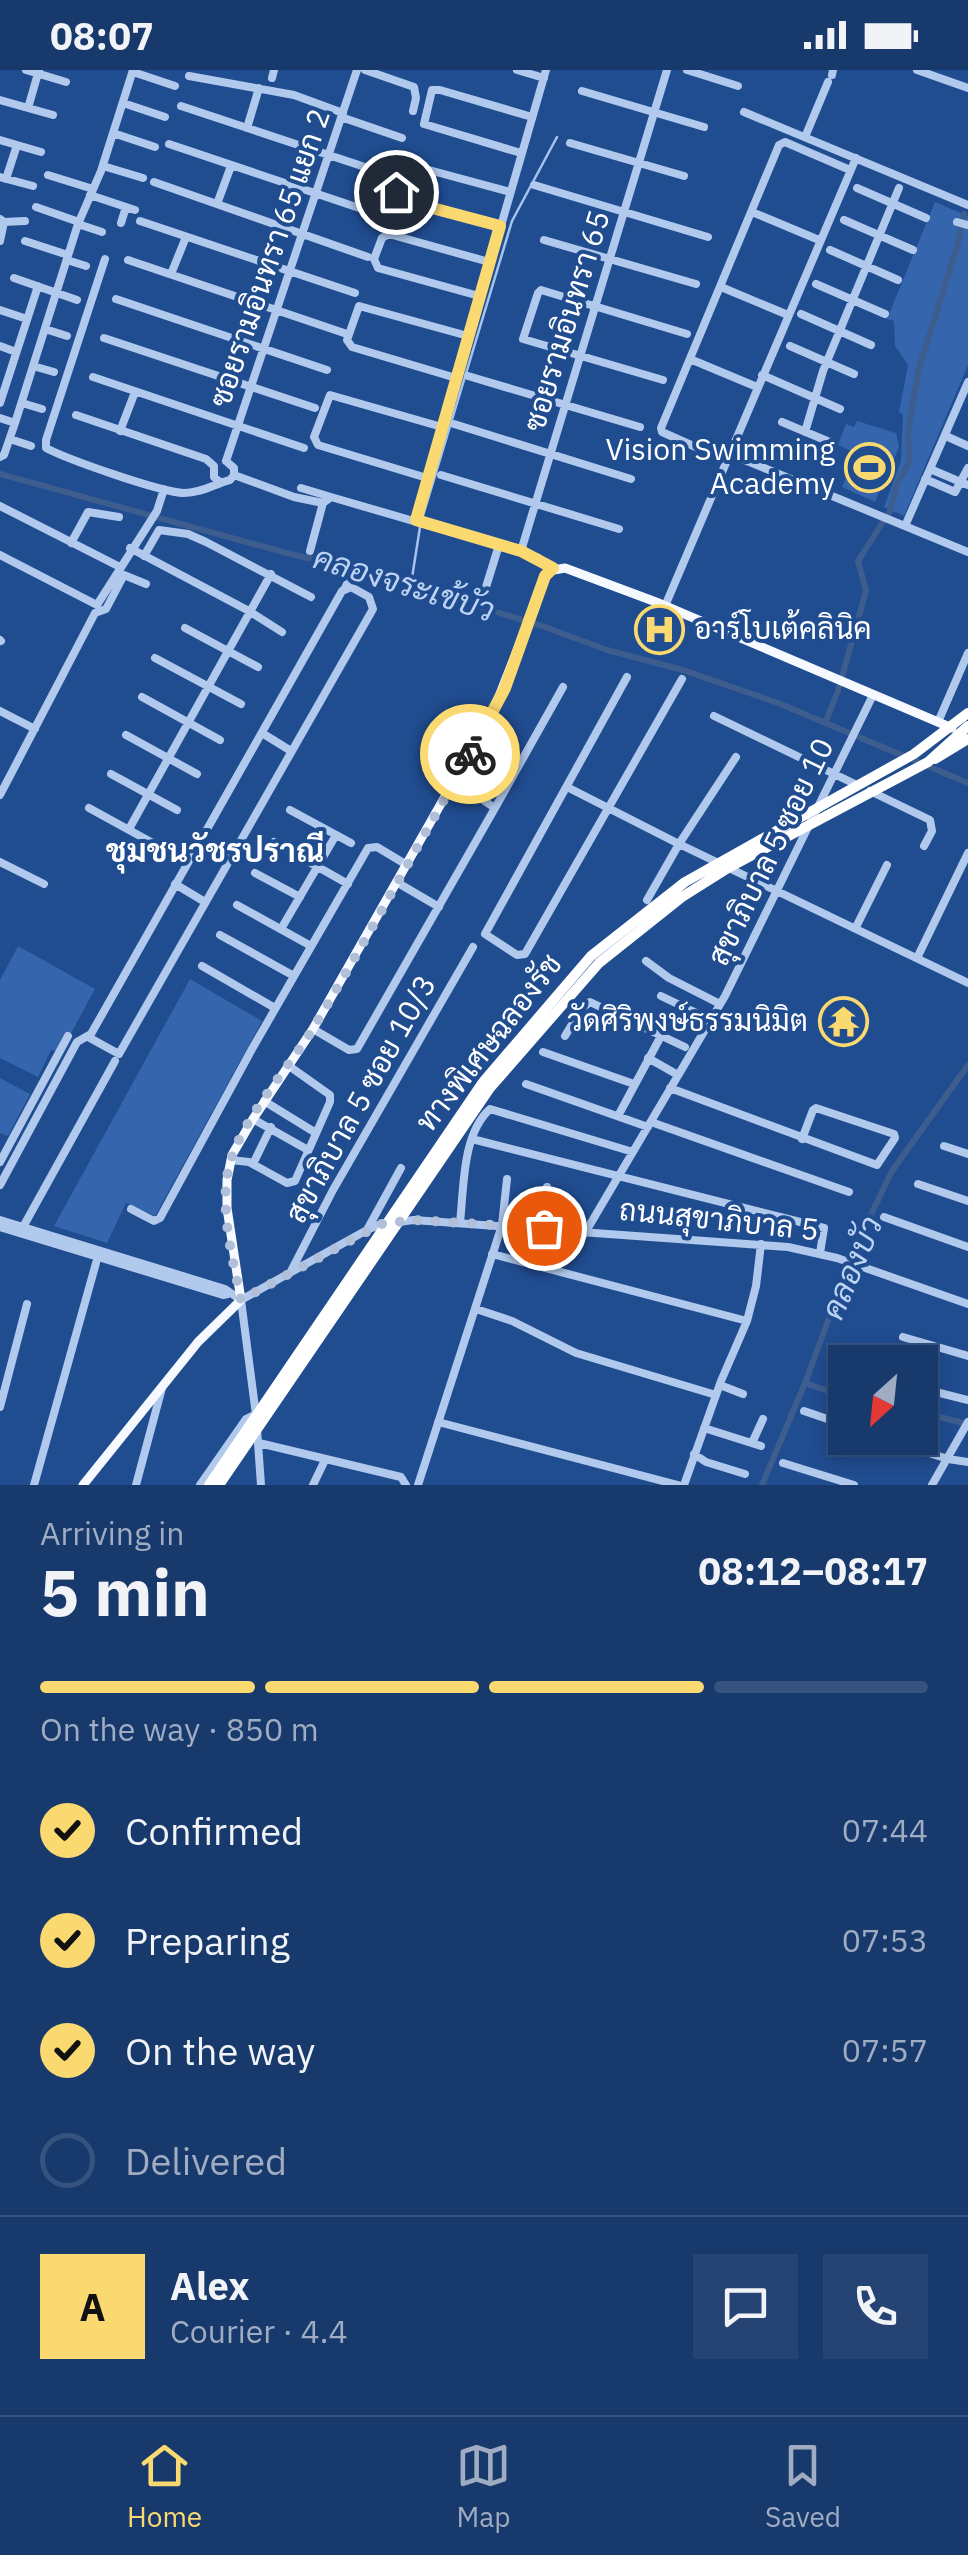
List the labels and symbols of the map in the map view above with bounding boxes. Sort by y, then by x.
street label: ซอยรามอินทรา 65 แยก 2 [199,103,338,412]
pin [354,150,439,235]
street label: ซอยรามอินทรา 65 [513,205,618,436]
place label: Vision Swimming Academy [605,429,835,502]
sports icon: Vision Swimming Academy [844,441,896,493]
water label: คลองจระเข้บัว [308,536,500,631]
hospital icon: อาร์โบเต้คลินิค [633,603,685,655]
place label: อาร์โบเต้คลินิค [694,608,872,647]
courier [420,704,520,804]
street label: สุขาภิบาล 5 ซอย 10 [698,731,844,973]
district label: ชุมชนวัชรปราณี [106,829,324,874]
street label: ทางพิเศษฉลองรัช [406,945,570,1139]
street label: สุขาภิบาล 5 ซอย 10/3 [275,967,447,1231]
temple icon: วัดศิริพงษ์ธรรมนิมิต [817,995,869,1047]
place label: วัดศิริพงษ์ธรรมนิมิต [567,1000,808,1039]
pin [502,1186,587,1271]
street label: ถนนสุขาภิบาล 5 [617,1189,821,1251]
water label: คลองบัว [811,1210,892,1326]
north arrow [828,1345,938,1455]

